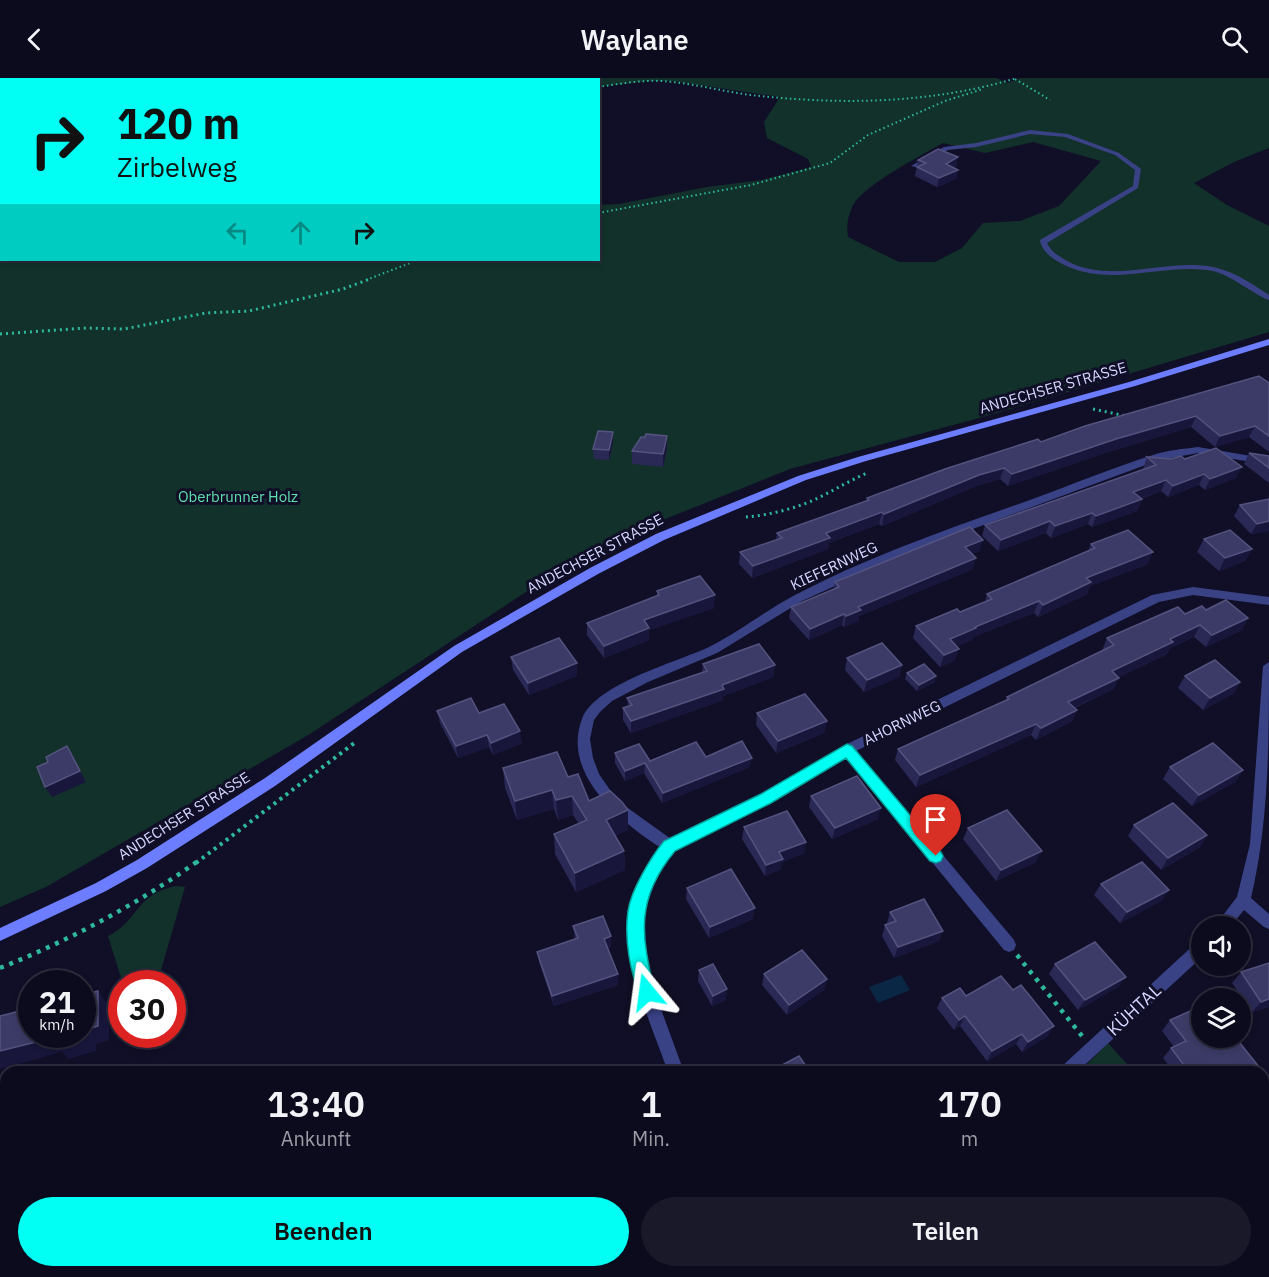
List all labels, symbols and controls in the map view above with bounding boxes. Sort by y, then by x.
text: Waylane [581,22,688,57]
icon: back [18,23,51,56]
icon: search [1218,23,1251,56]
text: 120 m [117,96,240,151]
icon: right [18,102,96,180]
text: Zirbelweg [117,149,237,184]
icon: left [221,216,254,249]
icon: ahead [284,216,317,249]
icon: right [347,216,380,249]
street label: ANDECHSER STRASSE [977,357,1128,418]
park label: Oberbrunner Holz [178,487,298,506]
street label: ANDECHSER STRASSE [523,510,666,598]
street label: KIEFERNWEG [787,537,880,594]
street label: AHORNWEG [860,696,944,749]
street label: ANDECHSER STRASSE [114,767,253,864]
pin [910,794,961,856]
icon: arrive [919,803,952,836]
map controls [1191,916,1251,1048]
button: sound [1191,916,1251,976]
position arrow [615,960,679,1024]
speed limit sign: 30 [108,970,186,1048]
street label: KÜHTAL [1102,979,1166,1041]
text: 21 [39,982,75,1021]
button: layers [1191,988,1251,1048]
text: km/h [39,1015,75,1034]
text: 13:40 [267,1080,365,1127]
text: 1 [640,1080,662,1127]
text: 170 [937,1080,1002,1127]
text: Ankunft [281,1125,351,1152]
text: Min. [632,1125,670,1152]
text: m [961,1125,978,1152]
button: Beenden [18,1197,629,1266]
button: Teilen [641,1197,1251,1266]

